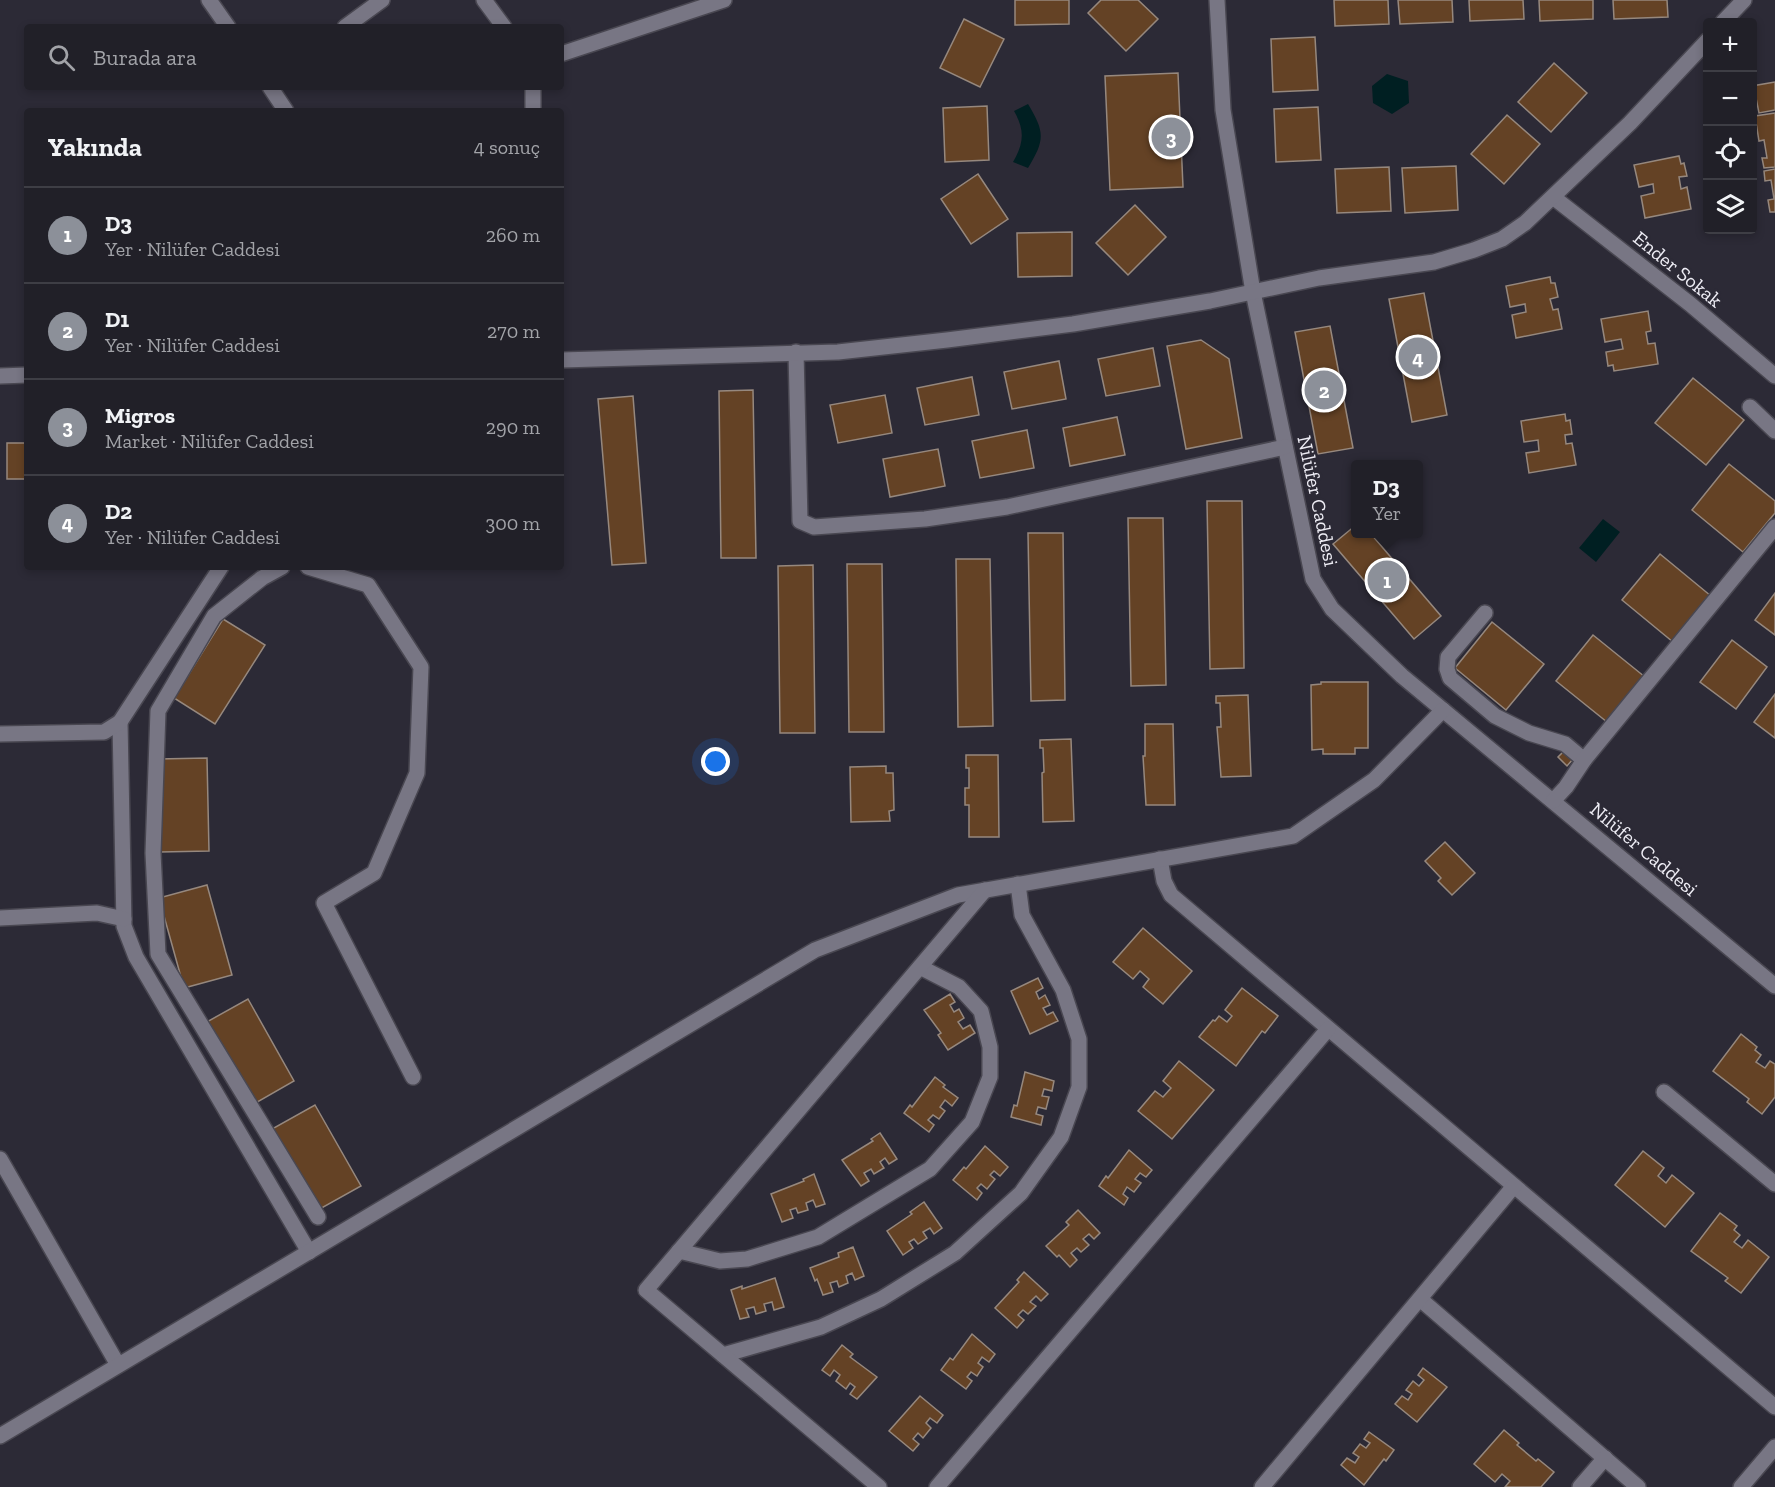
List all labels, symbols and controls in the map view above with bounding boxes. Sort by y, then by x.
map controls [1703,18,1757,234]
button: + [1703,18,1757,72]
search box [24,24,564,90]
icon: search [45,41,78,74]
text: Burada ara [93,44,197,71]
button: − [1703,72,1757,126]
pin: 3 [1152,114,1190,160]
button: locate [1703,126,1757,180]
text: Yakında [48,131,142,163]
text: 4 sonuç [474,135,540,159]
button: layers [1703,180,1757,234]
text: D3 [105,210,132,237]
text: 1 [63,223,72,247]
text: 260 m [486,223,540,247]
street label: Ender Sokak [1629,226,1728,313]
text: Yer · Nilüfer Caddesi [105,237,280,261]
text: D1 [105,306,129,333]
text: 2 [62,319,73,343]
text: 270 m [487,319,540,343]
text: Yer · Nilüfer Caddesi [105,333,280,357]
pin: 4 [1398,334,1438,380]
pin: 2 [1304,368,1344,412]
text: Migros [105,402,175,429]
text: 3 [62,415,73,439]
text: 290 m [486,415,540,439]
text: Market · Nilüfer Caddesi [105,429,314,453]
street label: Nilüfer Caddesi [1292,433,1344,569]
popup [1351,460,1423,538]
text: D3 [1373,474,1400,501]
text: D2 [105,498,132,525]
text: Yer [1373,501,1401,525]
text: 4 [62,511,73,535]
text: 300 m [485,511,540,535]
text: Yer · Nilüfer Caddesi [105,525,280,549]
pin: 1 [1368,558,1406,602]
your location [701,747,730,776]
street label: Nilüfer Caddesi [1585,797,1703,901]

